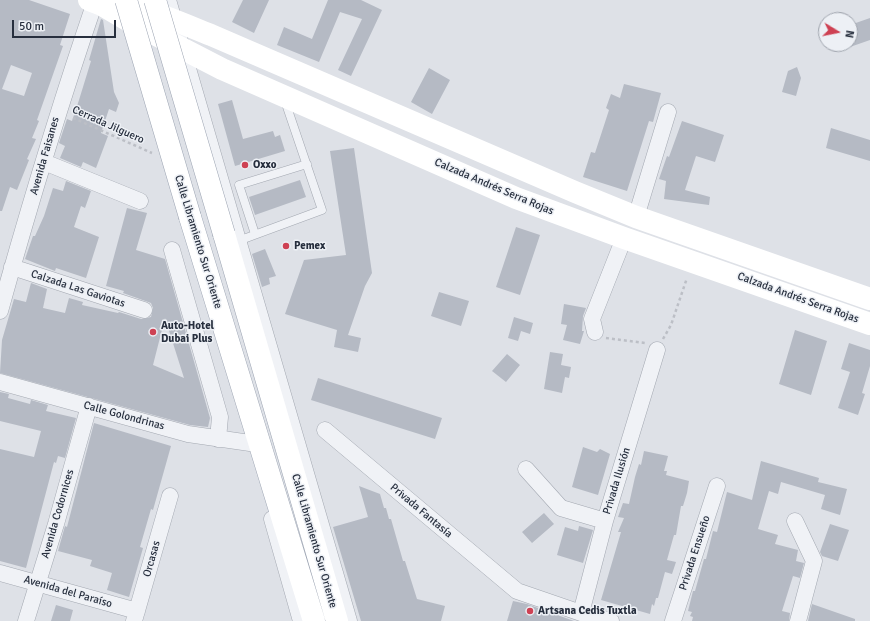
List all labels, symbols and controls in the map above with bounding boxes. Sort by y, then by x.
scale bar [14,12,118,38]
north arrow [818,12,858,52]
text: 50 m [19,19,44,34]
text: N [842,29,856,39]
street label: Cerrada Jilguero [70,103,146,147]
street label: Avenida Faisanes [28,116,62,196]
street label: Calzada Andrés Serra Rojas [432,156,556,218]
place label: Oxxo [253,158,276,172]
marker: Oxxo [240,160,250,170]
street label: Calle Libramiento Sur Oriente [171,174,225,310]
place label: Pemex [294,239,325,253]
marker: Pemex [281,241,291,251]
street label: Calzada Las Gaviotas [29,268,127,310]
street label: Calzada Andrés Serra Rojas [735,270,861,326]
place label: Auto-Hotel Dubai Plus [161,319,214,345]
marker: Auto-Hotel Dubai Plus [148,327,158,337]
street label: Calle Golondrinas [82,399,166,433]
street label: Privada Ilusión [601,446,633,516]
street label: Avenida Codornices [39,468,77,560]
street label: Calle Libramiento Sur Oriente [288,472,340,610]
street label: Privada Fantasía [387,481,455,541]
street label: Privada Ensueño [677,514,713,592]
street label: Orcasas [141,539,163,579]
street label: Avenida del Paraíso [22,573,114,611]
place label: Artsana Cedis Tuxtla [538,604,637,618]
marker: Artsana Cedis Tuxtla [525,606,535,616]

